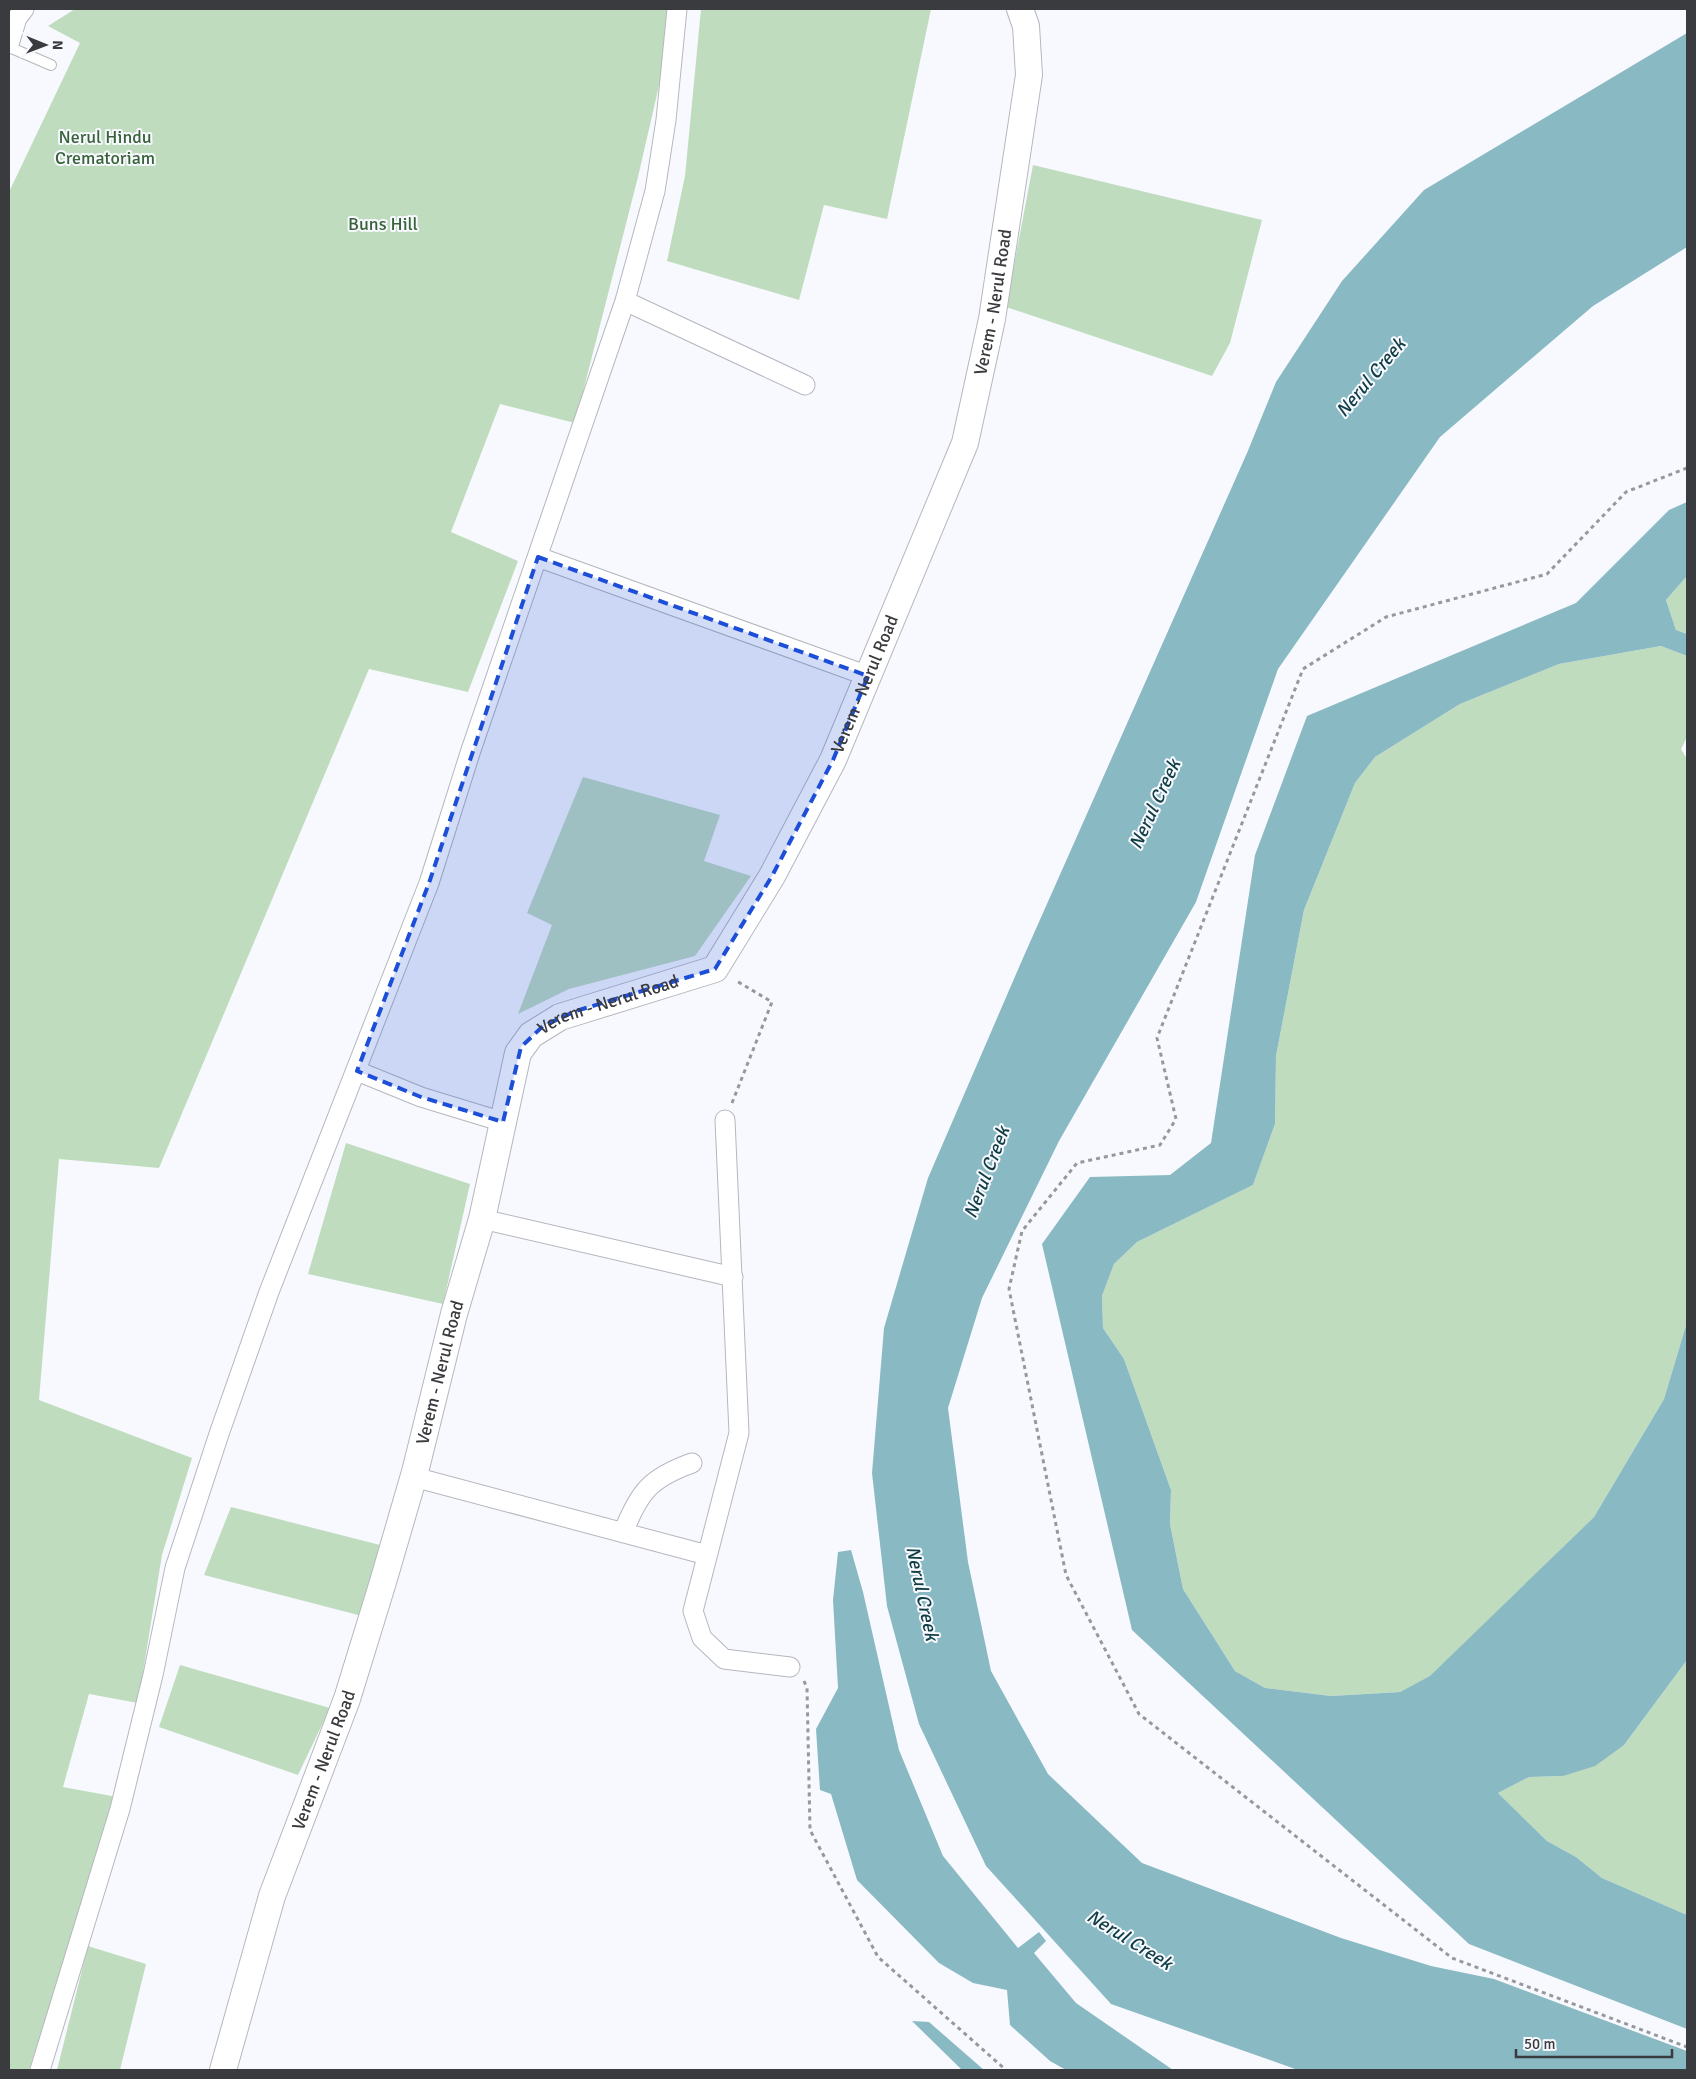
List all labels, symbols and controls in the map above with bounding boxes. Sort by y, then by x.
north arrow [20,20,70,70]
text: N [49,40,66,50]
park label: Nerul Hindu Crematoriam [55,126,155,169]
park label: Buns Hill [348,213,418,235]
street label: Verem - Nerul Road [969,228,1016,377]
water label: Nerul Creek [1331,332,1412,422]
street label: Verem - Nerul Road [826,612,903,757]
water label: Nerul Creek [1124,754,1187,853]
street label: Verem - Nerul Road [533,970,681,1039]
water label: Nerul Creek [958,1122,1016,1222]
street label: Verem - Nerul Road [411,1298,468,1447]
water label: Nerul Creek [900,1544,944,1644]
street label: Verem - Nerul Road [287,1688,360,1833]
water label: Nerul Creek [1082,1904,1178,1976]
scale bar [1516,2026,1672,2058]
text: 50 m [1524,2035,1555,2053]

